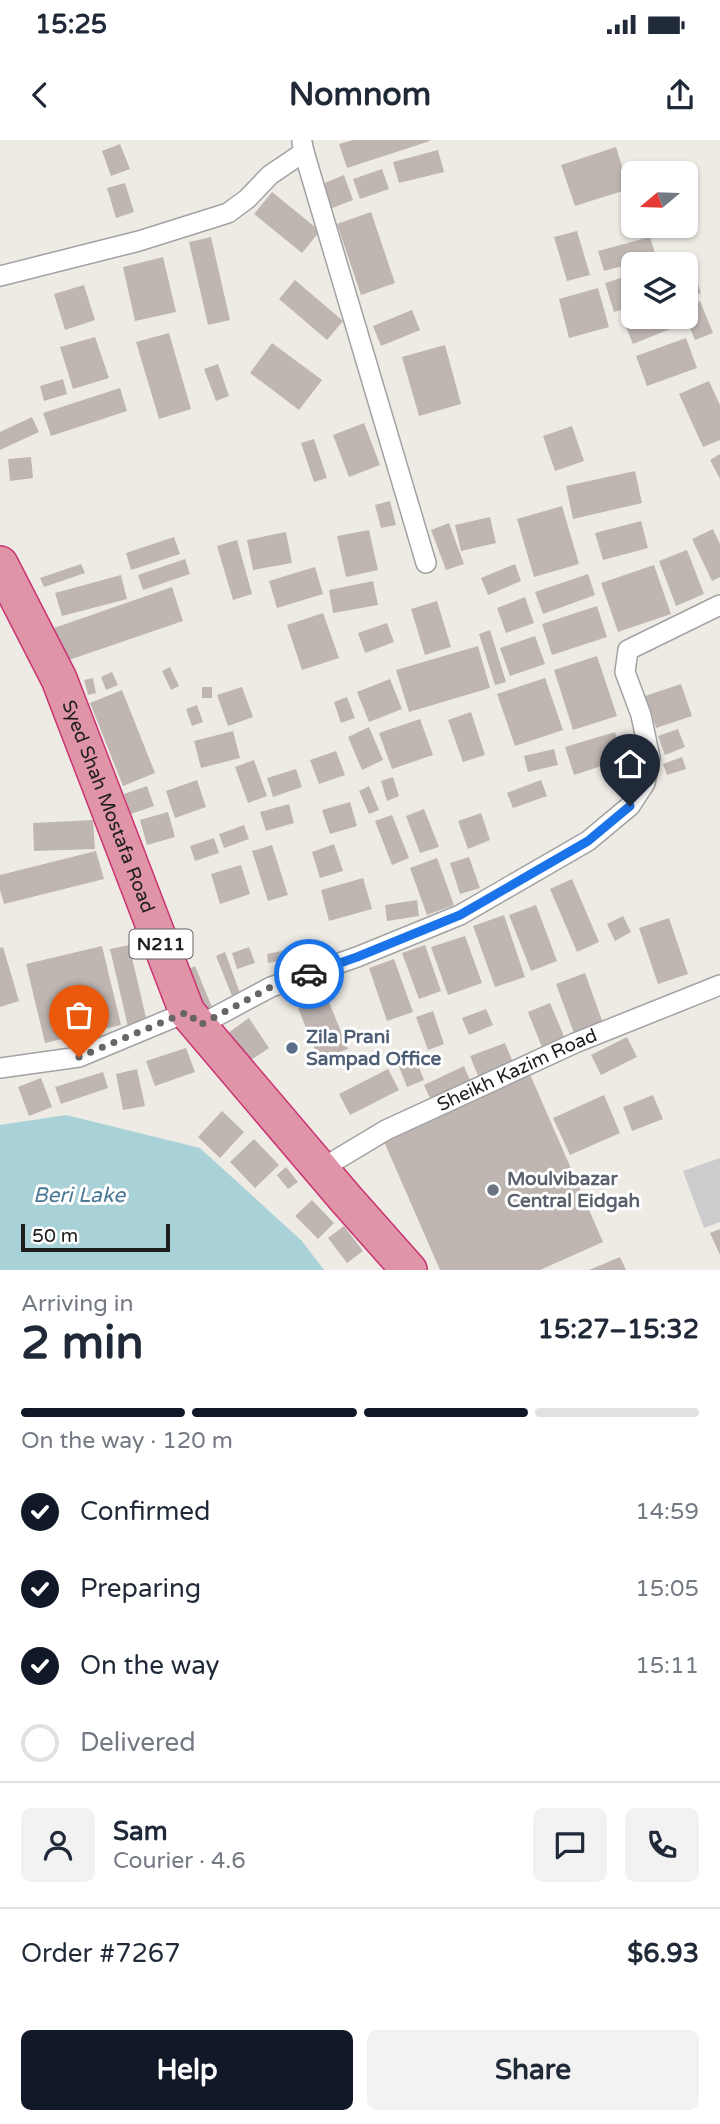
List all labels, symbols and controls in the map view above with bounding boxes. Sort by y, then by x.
text: 15:25 [35,9,107,40]
icon: back [21,76,59,114]
text: Nomnom [289,76,431,114]
icon: share [661,76,699,114]
north arrow [621,161,698,238]
map controls [621,161,698,329]
button: layers [621,252,698,329]
street label: Syed Shah Mostafa Road [57,697,159,916]
pin [600,734,660,806]
icon: home [611,745,649,783]
road number: N211 [130,930,192,958]
courier [274,939,344,1009]
icon: car [290,955,328,993]
pin [49,985,109,1057]
icon: bag [60,996,98,1034]
street label: Sheikh Kazim Road [434,1024,600,1116]
place label: Zila Prani Sampad Office [306,1026,441,1071]
marker: Zila Prani Sampad Office [284,1040,300,1056]
place label: Moulvibazar Central Eidgah [507,1168,640,1213]
marker: Moulvibazar Central Eidgah [485,1182,501,1198]
water label: Beri Lake [33,1183,126,1208]
scale bar [21,1221,170,1253]
text: 50 m [32,1225,78,1247]
text: Arriving in [21,1290,134,1318]
text: 15:27–15:32 [538,1314,699,1345]
text: 2 min [21,1316,144,1371]
text: On the way · 120 m [21,1427,233,1455]
icon: check [21,1493,59,1531]
text: Confirmed [80,1496,210,1527]
text: 14:59 [635,1498,699,1526]
icon: check [21,1570,59,1608]
text: Preparing [80,1573,201,1604]
text: 15:05 [635,1575,699,1603]
icon: check [21,1647,59,1685]
text: On the way [80,1650,220,1681]
text: 15:11 [635,1652,699,1680]
text: Delivered [80,1727,196,1758]
button: person [21,1808,95,1882]
button: chat [533,1808,607,1882]
button: phone [625,1808,699,1882]
text: Sam [113,1816,168,1847]
text: Courier · 4.6 [113,1847,246,1875]
text: Order #7267 [21,1938,181,1969]
text: $6.93 [627,1938,699,1969]
button: Help [21,2030,353,2110]
button: Share [367,2030,699,2110]

